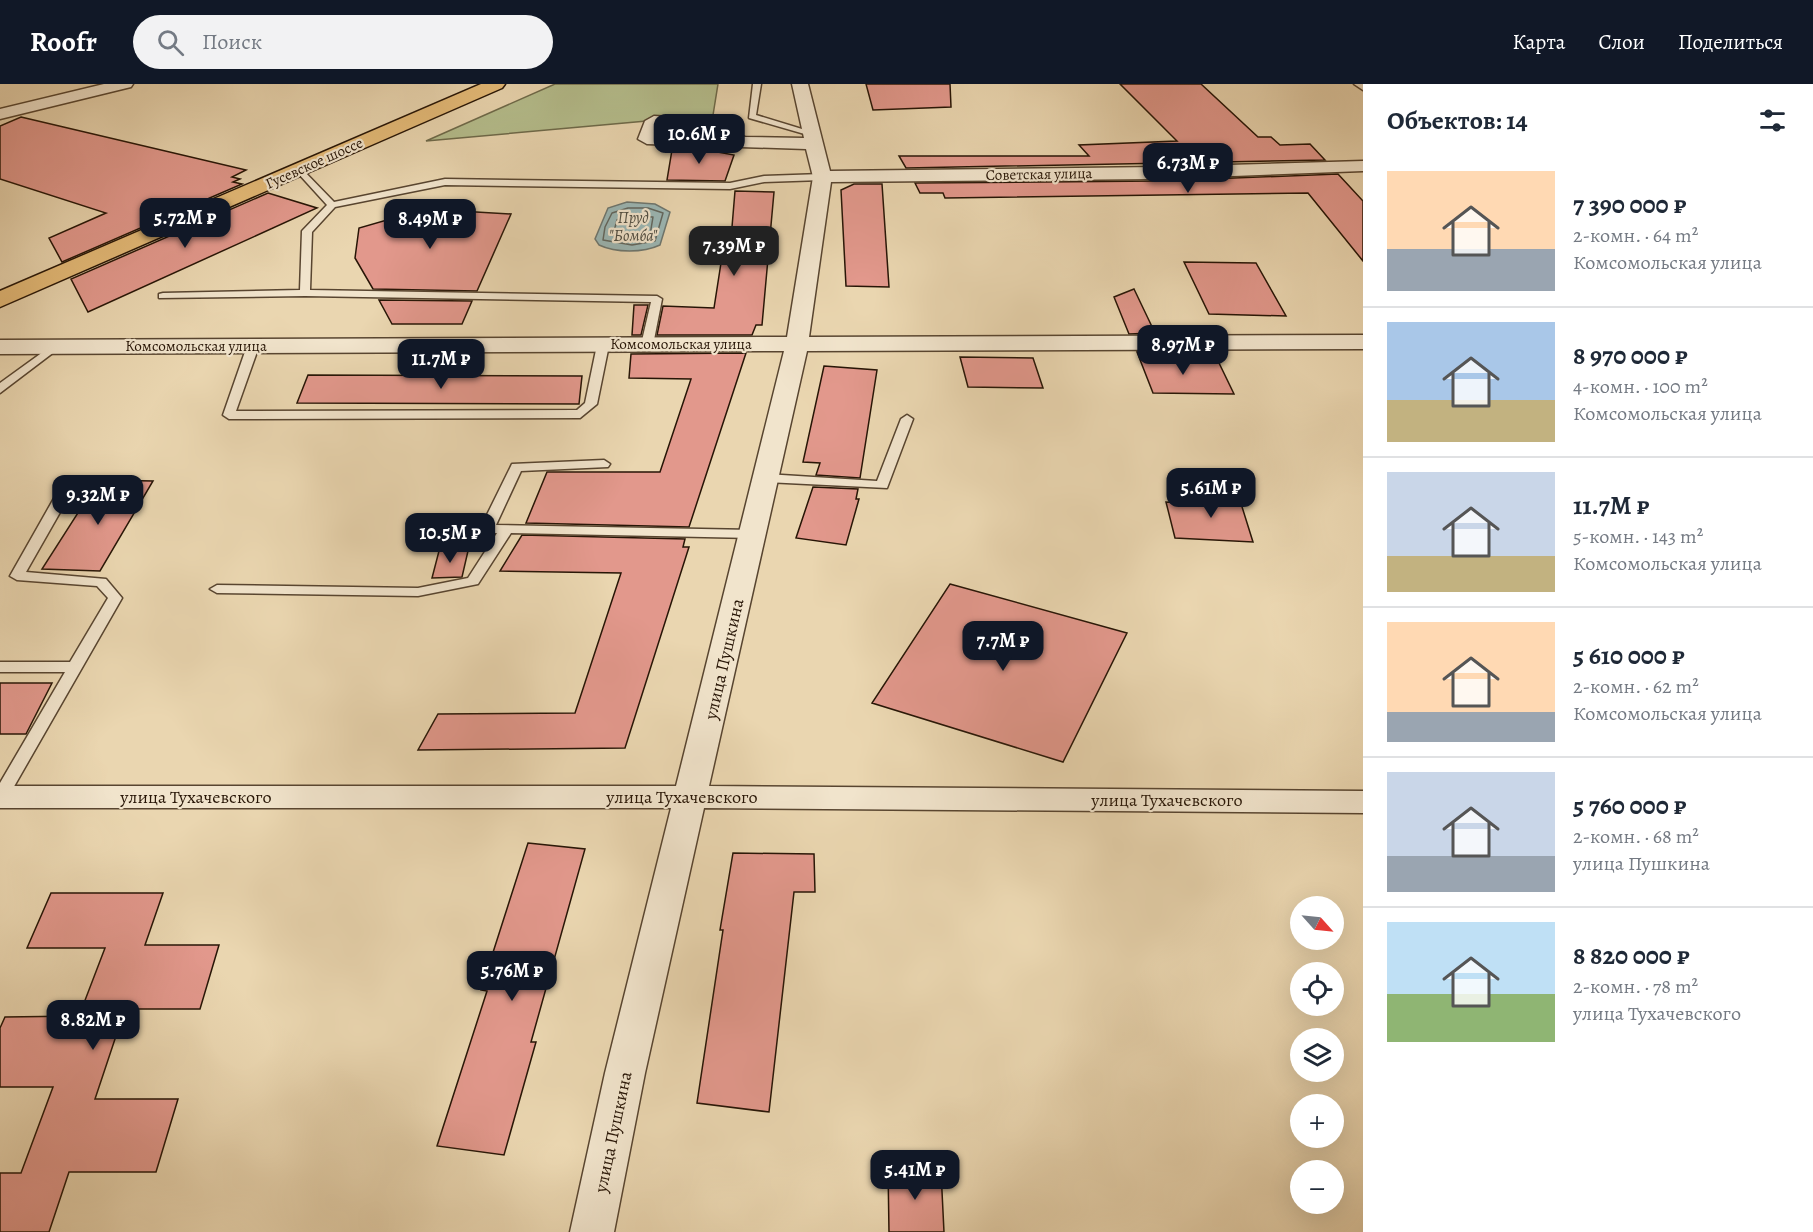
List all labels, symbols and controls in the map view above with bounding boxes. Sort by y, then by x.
search box [133,15,553,69]
text: Roofr [30,23,97,61]
icon: search [154,26,187,59]
text: Поиск [202,27,262,57]
text: Карта [1512,28,1565,56]
text: Слои [1598,28,1645,56]
text: Поделиться [1678,28,1783,56]
text: Объектов: 14 [1387,103,1528,138]
icon: filters [1756,104,1789,137]
pin: 10.6M ₽ [644,114,754,165]
text: 10.6M ₽ [668,120,730,147]
street label: Гусевское шоссе [262,132,366,193]
pin: 6.73M ₽ [1133,143,1243,194]
text: 6.73M ₽ [1157,149,1219,176]
street label: Советская улица [985,163,1093,185]
text: 7 390 000 ₽ [1573,187,1686,222]
icon: home [1435,195,1507,267]
pin: 5.72M ₽ [130,198,240,249]
pin: 8.49M ₽ [375,199,485,250]
text: 5.72M ₽ [154,204,216,231]
text: 8.49M ₽ [398,205,462,232]
water label: Пруд "Бомба" [609,207,657,247]
text: 2-комн. · 64 m² [1573,222,1698,249]
pin: 7.39M ₽ [679,226,789,277]
text: 7.39M ₽ [703,232,765,259]
text: Комсомольская улица [1573,249,1762,276]
pin: 8.97M ₽ [1128,325,1238,376]
text: 8.97M ₽ [1151,331,1215,358]
street label: Комсомольская улица [610,334,752,354]
street label: Комсомольская улица [125,336,267,356]
text: 8 970 000 ₽ [1573,338,1688,373]
pin: 11.7M ₽ [386,339,496,390]
text: 11.7M ₽ [412,345,470,372]
icon: home [1435,346,1507,418]
text: 4-комн. · 100 m² [1573,373,1708,400]
text: Комсомольская улица [1573,400,1762,427]
pin: 5.61M ₽ [1156,468,1266,519]
text: 5.61M ₽ [1181,474,1242,501]
pin: 9.32M ₽ [43,475,153,526]
text: 9.32M ₽ [66,481,130,508]
text: 11.7M ₽ [1573,488,1649,523]
icon: home [1435,496,1507,568]
pin: 10.5M ₽ [395,513,505,564]
text: 10.5M ₽ [419,519,481,546]
text: 5-комн. · 143 m² [1573,523,1703,550]
text: Комсомольская улица [1573,550,1762,577]
street label: улица Пушкина [698,596,750,723]
pin: 7.7M ₽ [954,621,1052,672]
text: 7.7M ₽ [976,627,1030,654]
text: 5 610 000 ₽ [1573,638,1685,673]
icon: home [1435,646,1507,718]
text: 2-комн. · 62 m² [1573,673,1699,700]
text: Комсомольская улица [1573,700,1762,727]
street label: улица Тухачевского [119,785,272,809]
street label: улица Тухачевского [605,785,758,809]
street label: улица Тухачевского [1090,788,1243,812]
text: 5 760 000 ₽ [1573,788,1686,823]
icon: home [1435,796,1507,868]
text: 2-комн. · 68 m² [1573,823,1699,850]
text: улица Пушкина [1573,850,1710,877]
north arrow [1290,896,1344,950]
map controls [1290,896,1344,1214]
text: 8 820 000 ₽ [1573,938,1690,973]
icon: home [1435,946,1507,1018]
pin: 5.76M ₽ [457,951,567,1002]
text: 5.76M ₽ [481,957,543,984]
button: locate [1290,962,1344,1016]
text: 2-комн. · 78 m² [1573,973,1698,1000]
pin: 8.82M ₽ [38,1000,148,1051]
text: улица Тухачевского [1573,1000,1741,1027]
text: 8.82M ₽ [61,1006,125,1033]
button: layers [1290,1028,1344,1082]
street label: улица Пушкина [588,1069,638,1196]
button: + [1290,1094,1344,1148]
pin: 5.41M ₽ [860,1150,970,1201]
text: 5.41M ₽ [884,1156,946,1183]
button: − [1290,1160,1344,1214]

